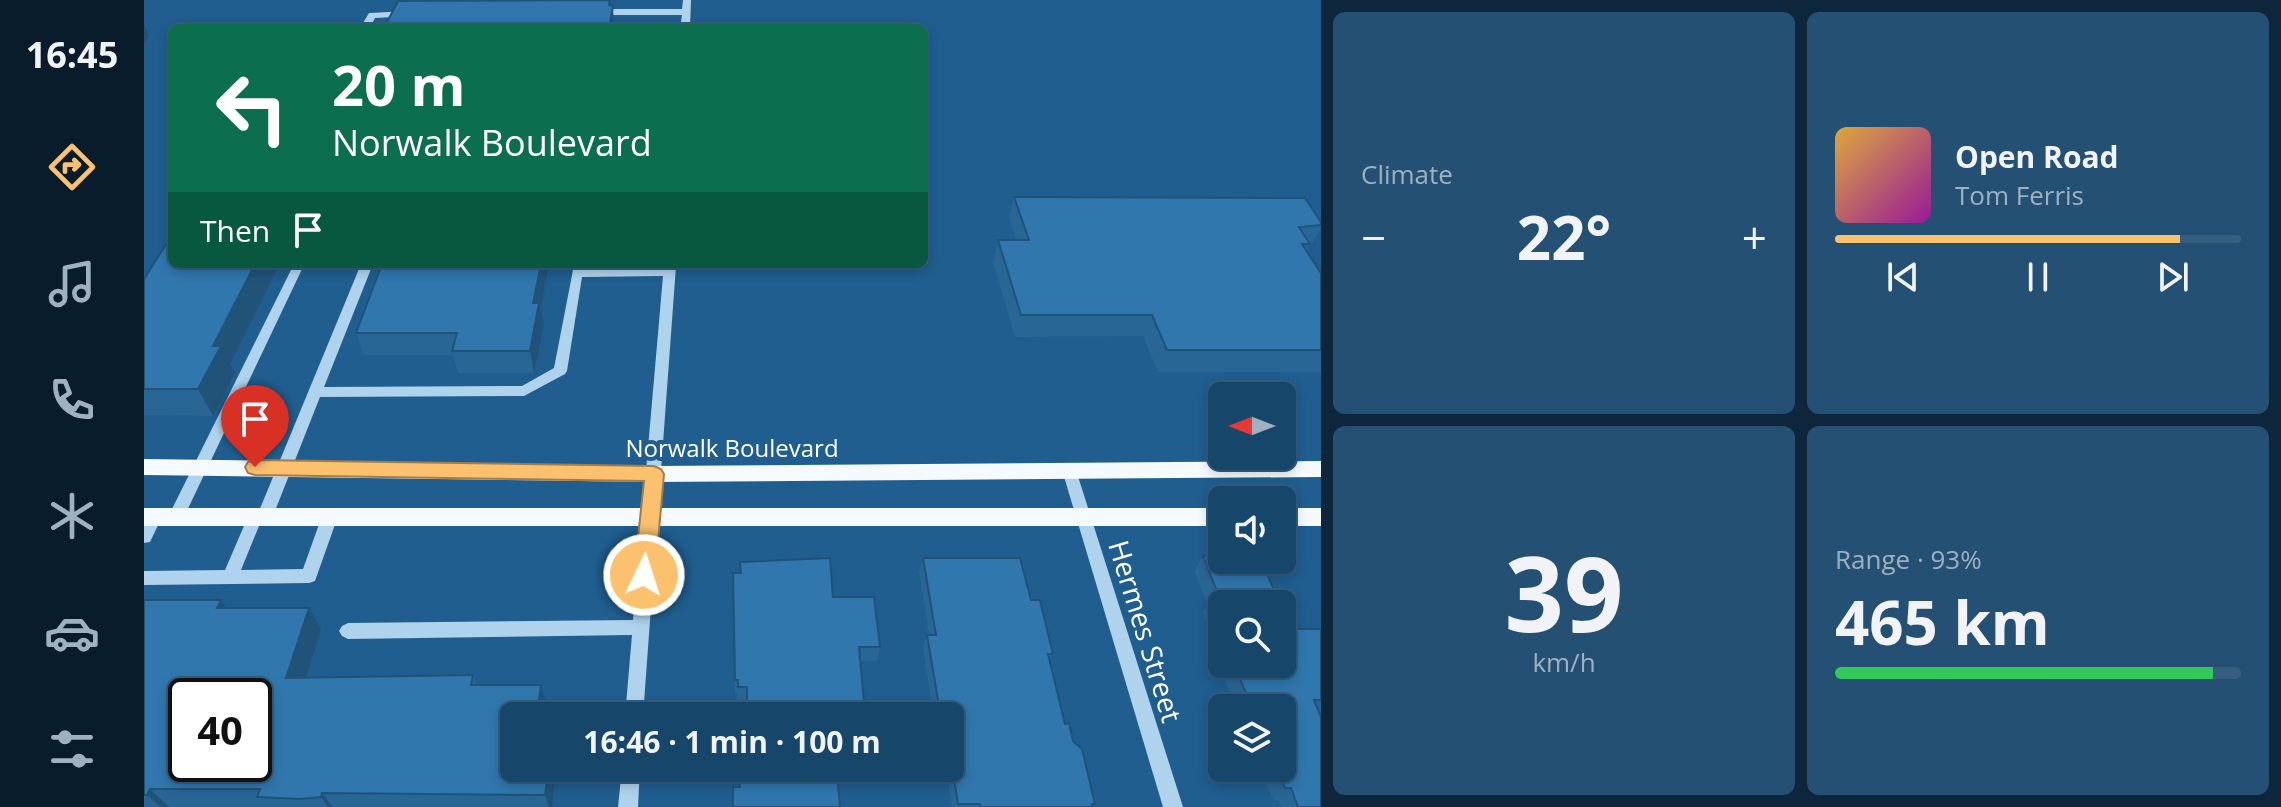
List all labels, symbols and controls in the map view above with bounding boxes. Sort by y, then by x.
text: 16:45 [26,30,118,79]
text: 20 m [332,46,466,122]
icon: left [200,56,304,160]
text: Norwalk Boulevard [332,118,652,167]
text: Open Road [1955,136,2119,177]
icon: directions [44,139,100,195]
text: Climate [1361,156,1453,192]
text: Tom Ferris [1955,177,2084,213]
text: 22° [1517,196,1611,278]
text: − [1361,207,1386,267]
text: + [1742,207,1767,267]
icon: arrive [286,208,330,252]
text: Then [200,210,270,251]
icon: previous [1881,255,1925,299]
icon: pause [2016,255,2060,299]
icon: next [2151,255,2195,299]
icon: music [44,256,100,312]
icon: phone [44,372,100,428]
north arrow [1208,382,1296,470]
map controls [1208,382,1296,782]
pin [221,385,289,467]
icon: arrive [233,397,277,441]
street label: Norwalk Boulevard [625,431,839,464]
button: sound [1208,486,1296,574]
icon: climate [44,488,100,544]
text: 39 [1505,521,1623,662]
position arrow [602,533,686,617]
street label: Hermes Street [1100,535,1192,727]
text: Range · 93% [1835,541,1982,577]
text: 465 km [1835,581,2050,663]
button: search [1208,590,1296,678]
icon: car [44,605,100,661]
text: km/h [1532,644,1596,680]
speed limit sign: 40 [168,678,272,782]
button: layers [1208,694,1296,782]
icon: filters [44,721,100,777]
text: 16:46 · 1 min · 100 m [583,721,881,762]

